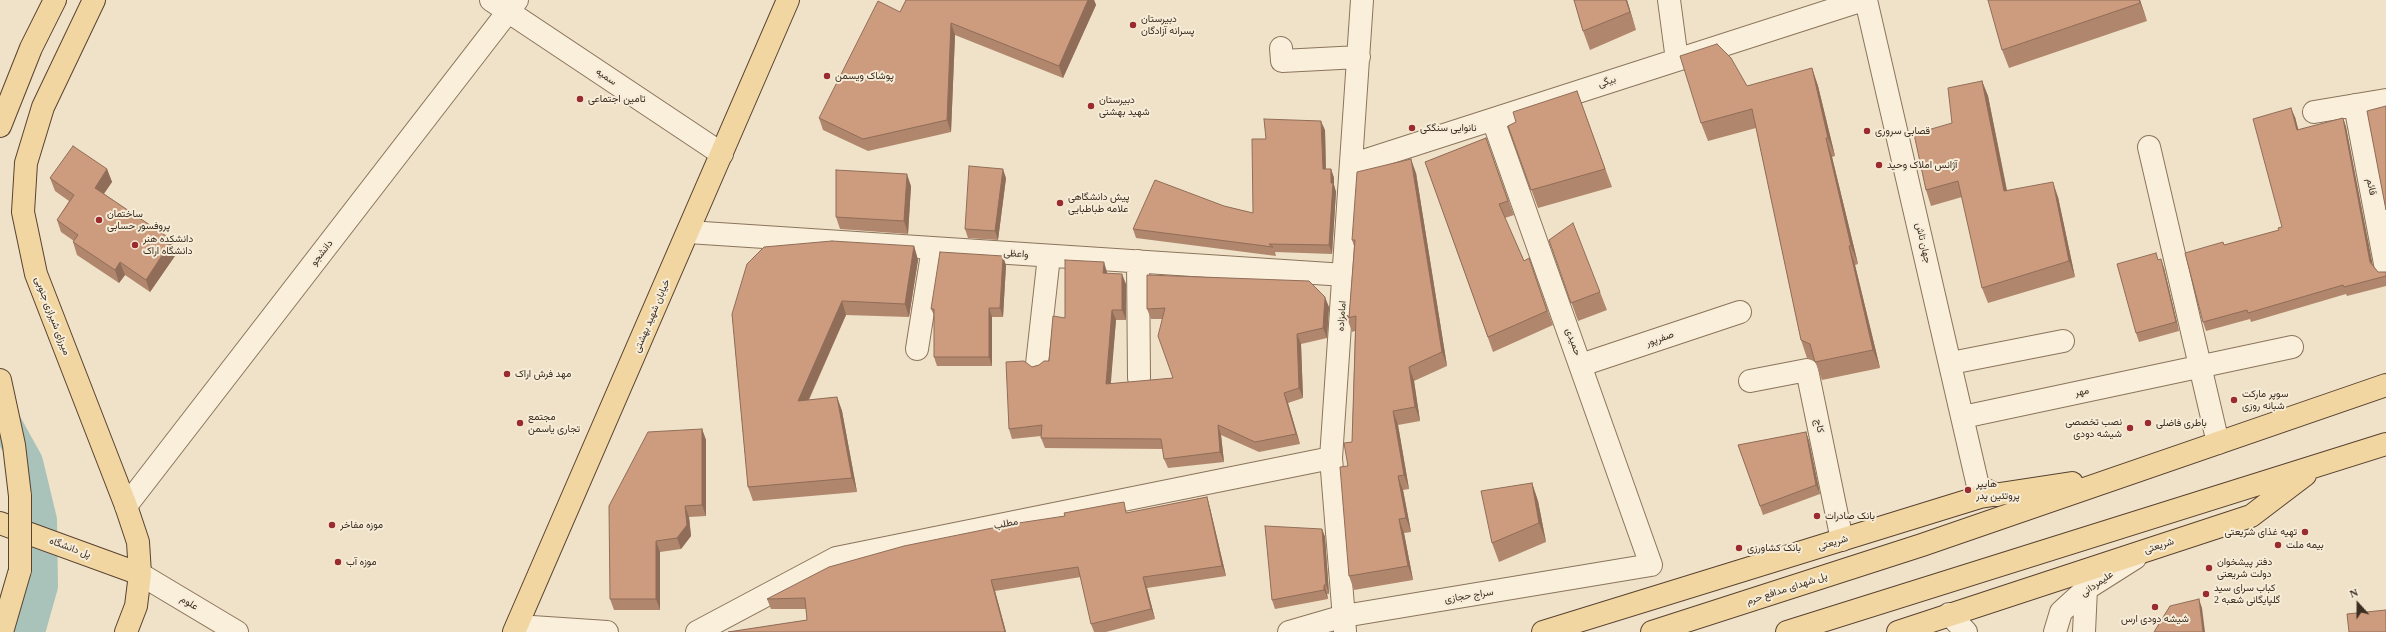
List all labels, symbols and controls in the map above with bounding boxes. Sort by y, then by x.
place label: دبیرستان پسرانه آزادگان [1141,13,1194,36]
marker: دبیرستان پسرانه آزادگان [1128,20,1138,30]
street label: سمیه [593,66,619,88]
place label: پوشاک ویسمن [835,70,894,82]
marker: پوشاک ویسمن [822,71,832,81]
street label: بیگی [1597,73,1617,91]
place label: تامین اجتماعی [588,93,646,105]
marker: تامین اجتماعی [575,94,585,104]
place label: دبیرستان شهید بهشتی [1099,94,1150,118]
marker: دبیرستان شهید بهشتی [1086,101,1096,111]
place label: نانوایی سنگکی [1420,122,1477,134]
marker: نانوایی سنگکی [1407,123,1417,133]
place label: قصابی سروری [1875,125,1930,137]
marker: قصابی سروری [1862,126,1872,136]
place label: آژانس املاک وحید [1887,159,1957,171]
marker: آژانس املاک وحید [1874,160,1884,170]
street label: قائم [2364,178,2378,196]
place label: پیش دانشگاهی علامه طباطبایی [1068,191,1130,214]
marker: پیش دانشگاهی علامه طباطبایی [1055,198,1065,208]
place label: ساختمان پروفسور حسابی [107,208,170,232]
marker: ساختمان پروفسور حسابی [94,215,104,225]
street label: جهان تاش [1913,222,1933,264]
place label: دانشکده هنر دانشگاه اراک [143,233,193,256]
street label: دانشجو [308,238,336,268]
marker: دانشکده هنر دانشگاه اراک [130,240,140,250]
street label: واعظی [1003,247,1029,261]
street label: میرزای شیرازی جنوبی [32,275,72,357]
street label: خیابان شهید بهشتی [631,278,673,354]
street label: امامزاده [1335,300,1349,332]
street label: حمیدی [1562,327,1584,357]
street label: صفرپور [1644,329,1676,349]
place label: مهد فرش اراک [515,368,571,380]
marker: مهد فرش اراک [502,369,512,379]
street label: مهر [2074,385,2090,399]
place label: سوپر مارکت شبانه روزی [2242,388,2288,412]
marker: سوپر مارکت شبانه روزی [2229,395,2239,405]
place label: مجتمع تجاری یاسمن [528,411,580,434]
place label: نصب تخصصی شیشه دودی [2065,416,2122,440]
place label: باطری فاضلی [2156,417,2207,429]
marker: مجتمع تجاری یاسمن [515,418,525,428]
street label: کاج [1812,418,1826,434]
marker: باطری فاضلی [2143,418,2153,428]
marker: نصب تخصصی شیشه دودی [2125,423,2135,433]
place label: هایپر پروتئین پدر [1976,478,2020,502]
marker: هایپر پروتئین پدر [1963,485,1973,495]
place label: بانک صادرات [1825,510,1875,522]
marker: بانک صادرات [1812,511,1822,521]
street label: مطلب [993,516,1019,532]
place label: موزه مفاخر [340,519,383,531]
marker: موزه مفاخر [327,520,337,530]
place label: تهیه غذای شریعتی [2225,526,2297,538]
marker: تهیه غذای شریعتی [2300,527,2310,537]
street label: شریعتی [1817,533,1849,553]
street label: پل دانشگاه [48,535,92,561]
street label: شریعتی [2143,536,2175,556]
place label: بیمه ملت [2286,539,2324,551]
marker: بیمه ملت [2273,540,2283,550]
place label: بانک کشاورزی [1747,542,1801,554]
marker: بانک کشاورزی [1734,543,1744,553]
place label: موزه آب [346,556,377,568]
place label: دفتر پیشخوان دولت شریعتی [2217,556,2272,580]
marker: موزه آب [333,557,343,567]
marker: دفتر پیشخوان دولت شریعتی [2204,563,2214,573]
street label: علیمردانی [2078,568,2116,600]
street label: پل شهدای مدافع حرم [1745,570,1829,608]
place label: کباب سرای سید گلپایگانی شعبه 2 [2214,582,2280,606]
north arrow [2338,584,2378,624]
street label: سراج حجازی [1444,586,1494,606]
text: N [2348,586,2360,600]
marker: کباب سرای سید گلپایگانی شعبه 2 [2201,589,2211,599]
street label: علوم [178,593,200,613]
marker: شیشه دودی ارس [2150,602,2160,612]
place label: شیشه دودی ارس [2121,613,2189,625]

